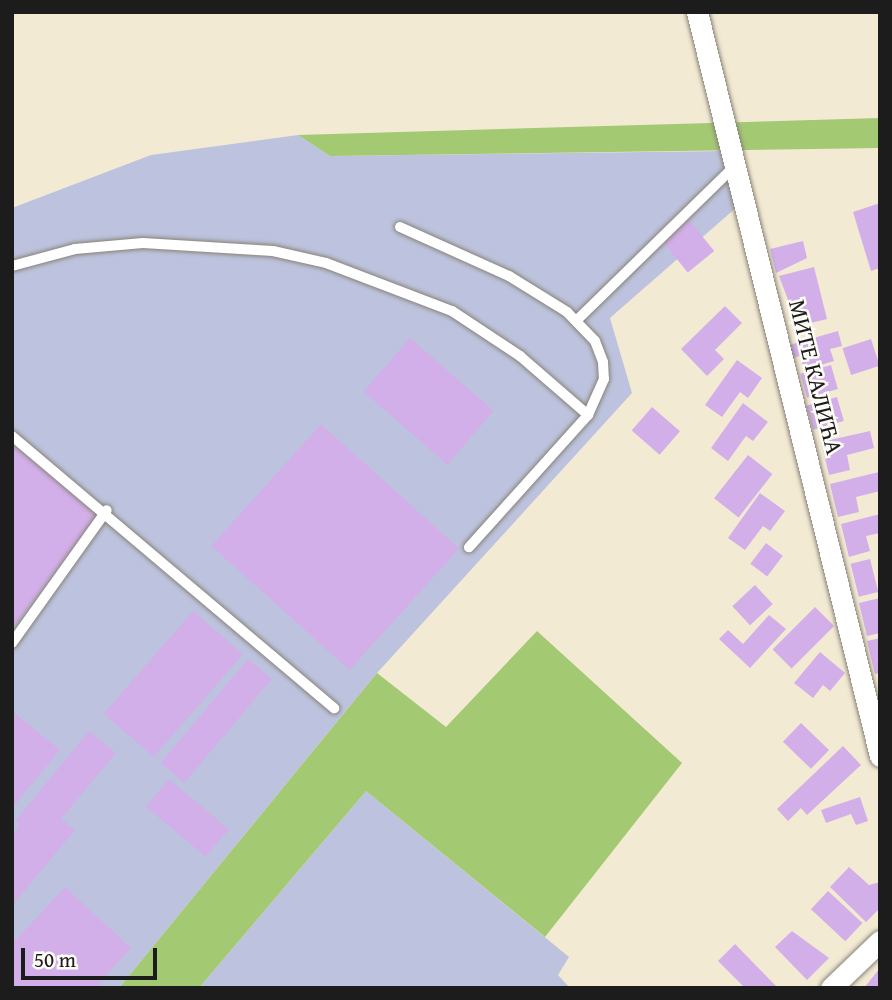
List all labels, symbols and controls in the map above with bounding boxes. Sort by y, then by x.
street label: МИТЕ КАЛИЋА [783,297,849,457]
scale bar [24,934,161,978]
text: 50 m [34,944,76,975]

